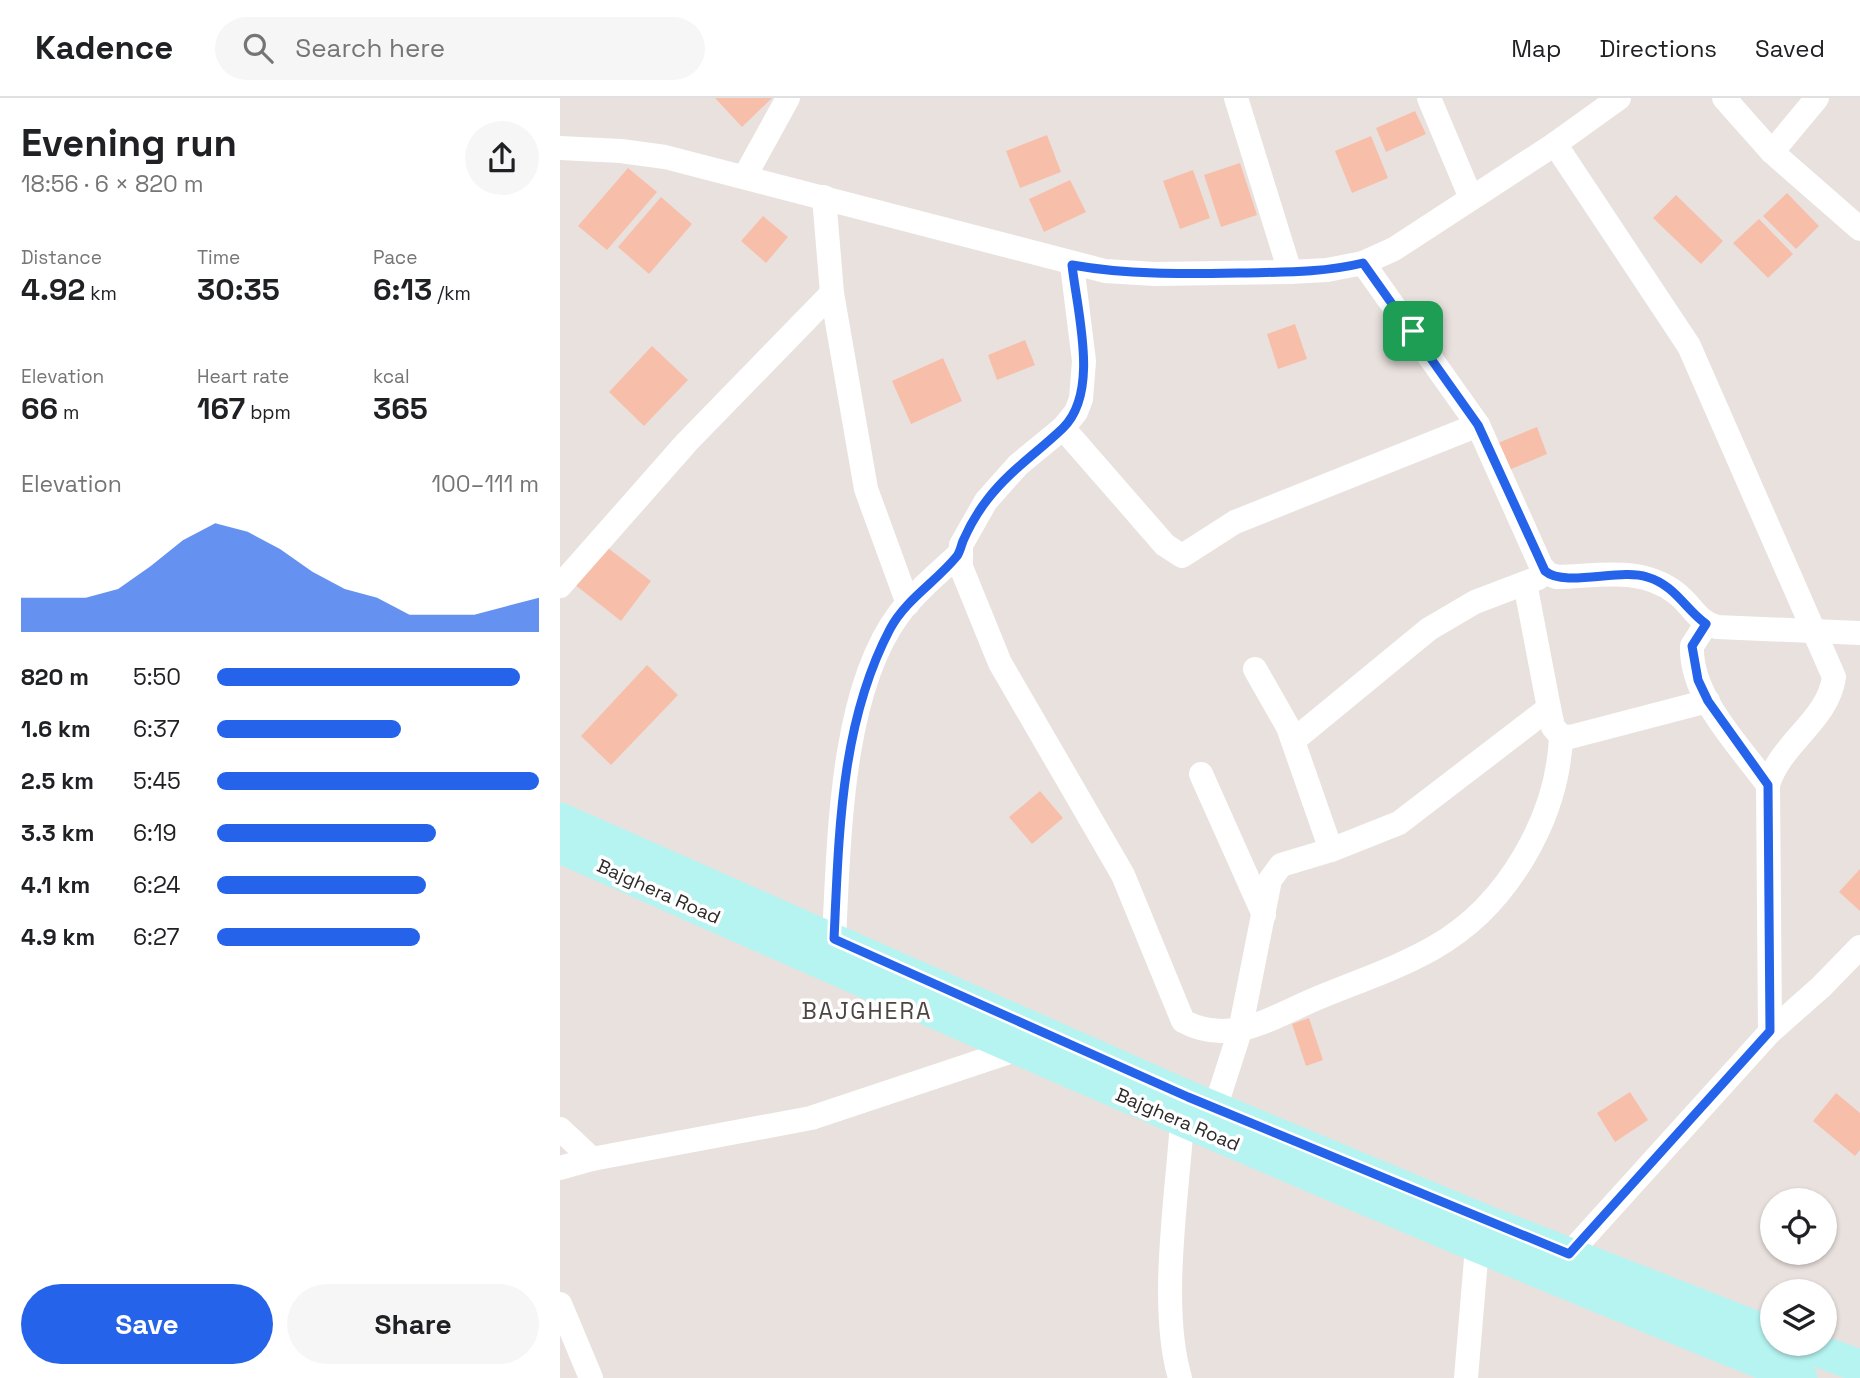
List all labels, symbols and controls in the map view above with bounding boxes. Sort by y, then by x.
search box [215,17,705,80]
text: Kadence [35,27,173,69]
icon: search [239,29,277,67]
text: Search here [295,31,445,65]
text: Map [1511,33,1561,64]
text: Directions [1599,33,1717,64]
text: Saved [1755,33,1825,64]
text: Evening run [21,119,237,167]
button: share [465,121,539,195]
text: 18:56 · 6 × 820 m [21,169,204,199]
text: Distance [21,245,102,270]
text: Time [197,245,240,270]
text: Pace [373,245,417,270]
text: 4.92 [21,270,85,309]
text: 30:35 [197,270,280,309]
text: 6:13 [373,270,432,309]
text: km [85,281,117,306]
text: /km [432,281,471,306]
pin [1383,301,1443,361]
icon: arrive [1394,312,1432,350]
text: Elevation [21,364,104,389]
text: Heart rate [197,364,289,389]
text: kcal [373,364,410,389]
text: 66 [21,389,58,428]
text: 167 [197,389,245,428]
text: 365 [373,389,428,428]
text: m [58,400,79,425]
text: bpm [245,400,291,425]
text: Elevation [21,469,122,499]
text: 100–111 m [431,469,539,499]
text: 820 m [21,662,89,692]
text: 5:50 [133,662,181,692]
text: 1.6 km [21,714,91,744]
text: 6:37 [133,714,180,744]
text: 2.5 km [21,766,94,796]
text: 5:45 [133,766,181,796]
text: 3.3 km [21,818,94,848]
text: 6:19 [133,818,177,848]
street label: Bajghera Road [593,853,724,930]
text: 4.1 km [21,870,90,900]
text: 6:24 [133,870,180,900]
text: 4.9 km [21,922,95,952]
text: 6:27 [133,922,180,952]
district label: BAJGHERA [801,996,933,1026]
street label: Bajghera Road [1112,1082,1244,1157]
map controls [1760,1188,1837,1356]
button: locate [1760,1188,1837,1265]
button: layers [1760,1279,1837,1356]
button: Save [21,1284,273,1364]
button: Share [287,1284,539,1364]

